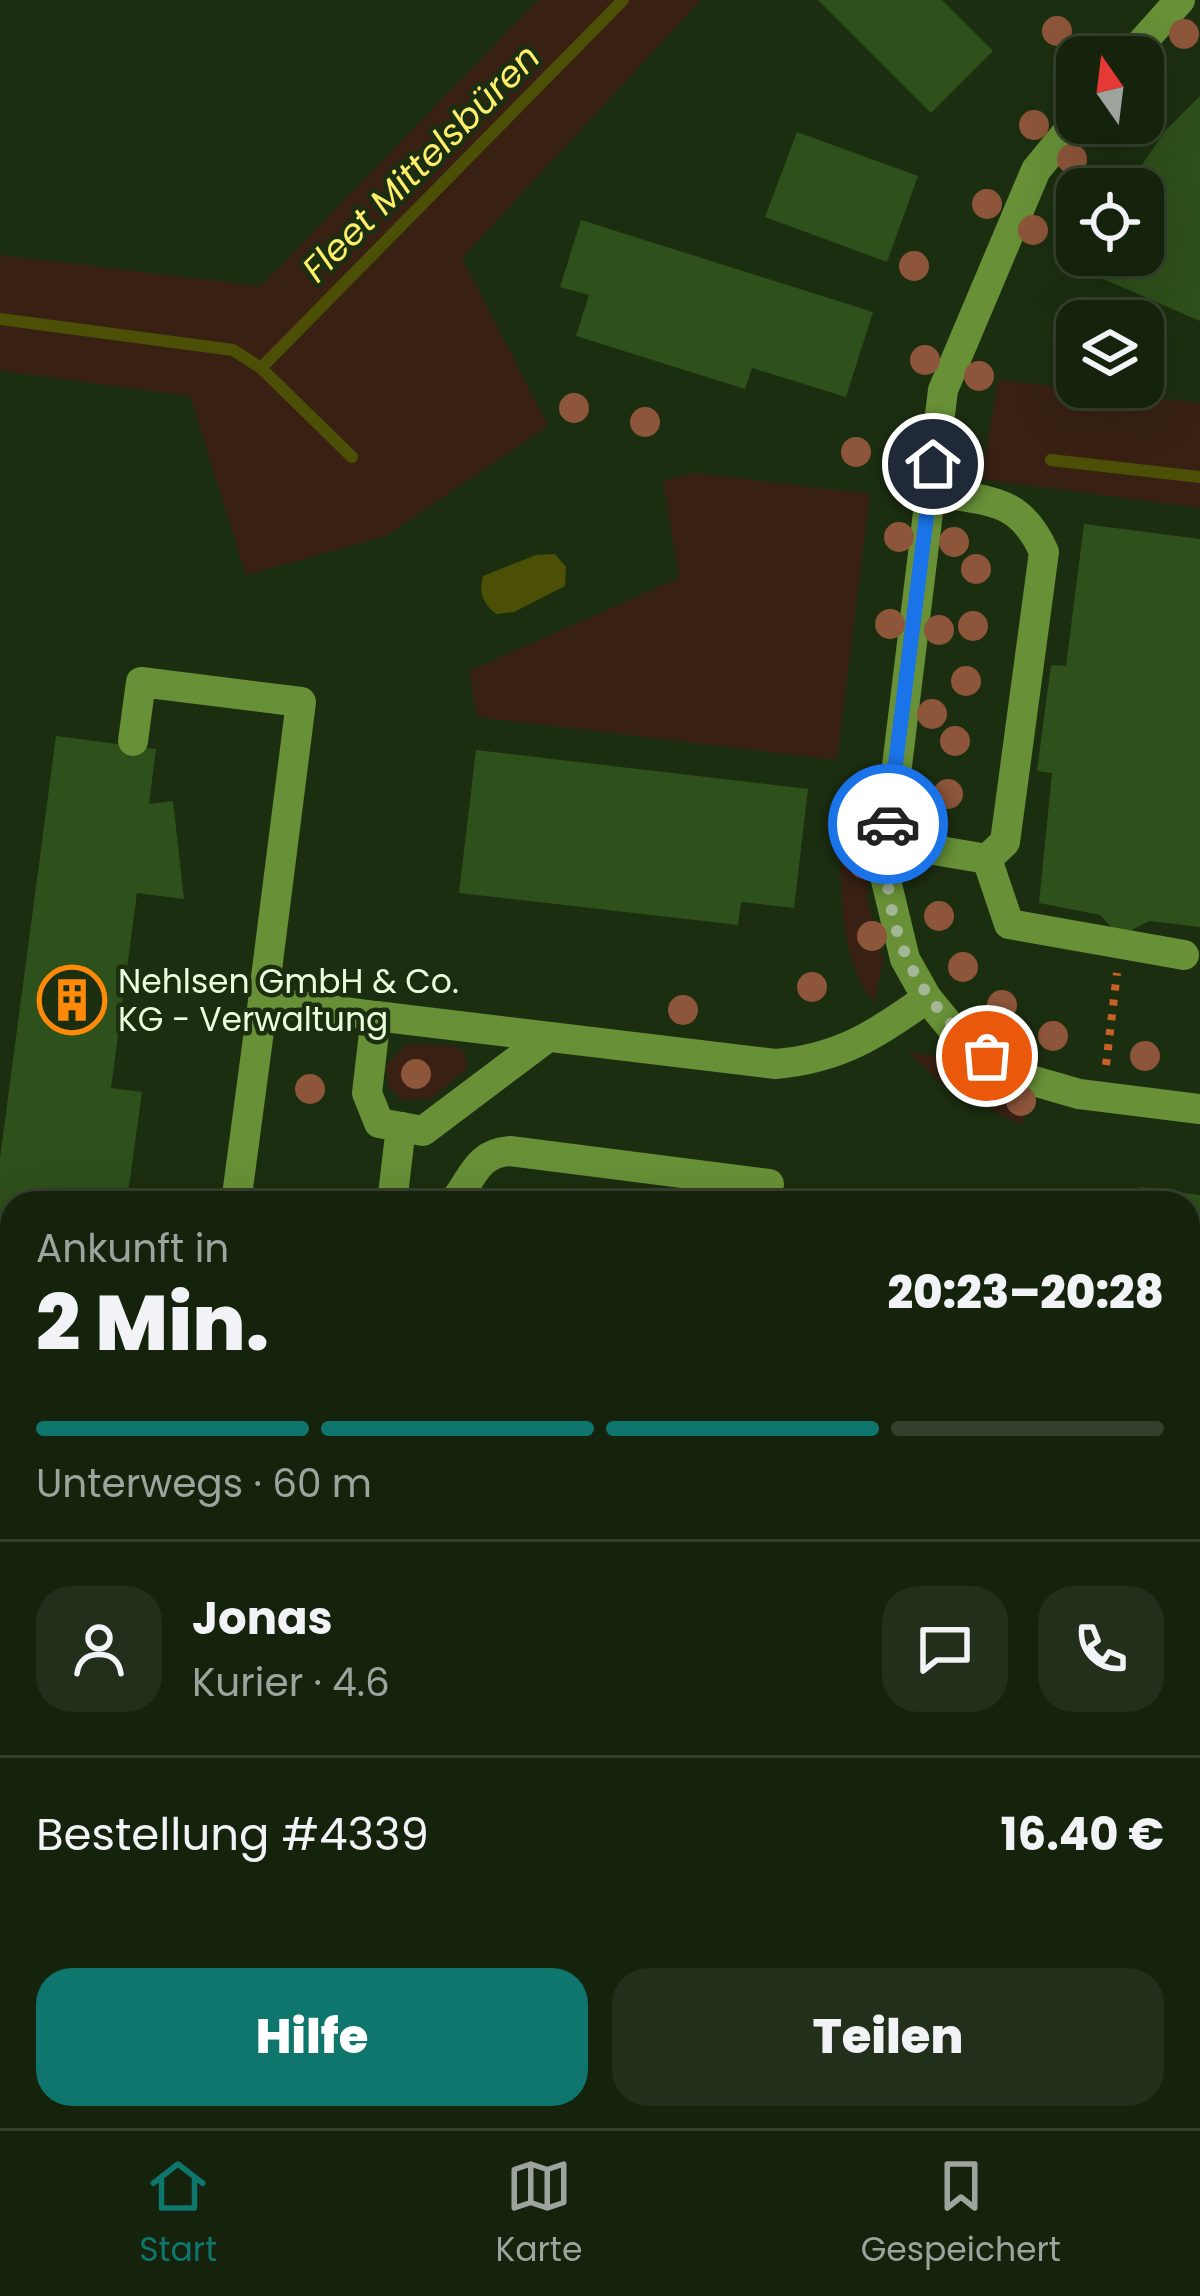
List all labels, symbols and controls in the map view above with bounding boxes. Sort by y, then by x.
water label: Fleet Mittelsbüren [291,33,551,293]
north arrow [1056,36,1164,144]
map controls [1056,36,1164,408]
button: locate [1056,168,1164,276]
button: layers [1056,300,1164,408]
pin [882,413,984,515]
icon: home [900,431,966,497]
courier [828,764,948,884]
icon: car [855,791,921,857]
place label: Nehlsen GmbH & Co. KG - Verwaltung [118,958,459,1043]
building icon: Nehlsen GmbH & Co. KG - Verwaltung [37,965,107,1035]
pin [936,1005,1038,1107]
icon: bag [954,1023,1020,1089]
text: Ankunft in [36,1221,229,1276]
text: 20:23–20:28 [887,1261,1164,1324]
text: 2 Min. [36,1268,269,1377]
text: Unterwegs · 60 m [36,1456,372,1511]
button: person [36,1586,162,1712]
button: chat [882,1586,1008,1712]
button: phone [1038,1586,1164,1712]
text: Jonas [192,1587,333,1650]
text: Kurier · 4.6 [192,1655,390,1710]
text: Bestellung #4339 [36,1803,429,1866]
text: 16.40 € [1001,1803,1164,1866]
button: Hilfe [36,1968,588,2106]
button: Teilen [612,1968,1164,2106]
tab: Start [139,2153,217,2275]
tab: Karte [495,2153,582,2275]
tab: Gespeichert [861,2153,1061,2275]

